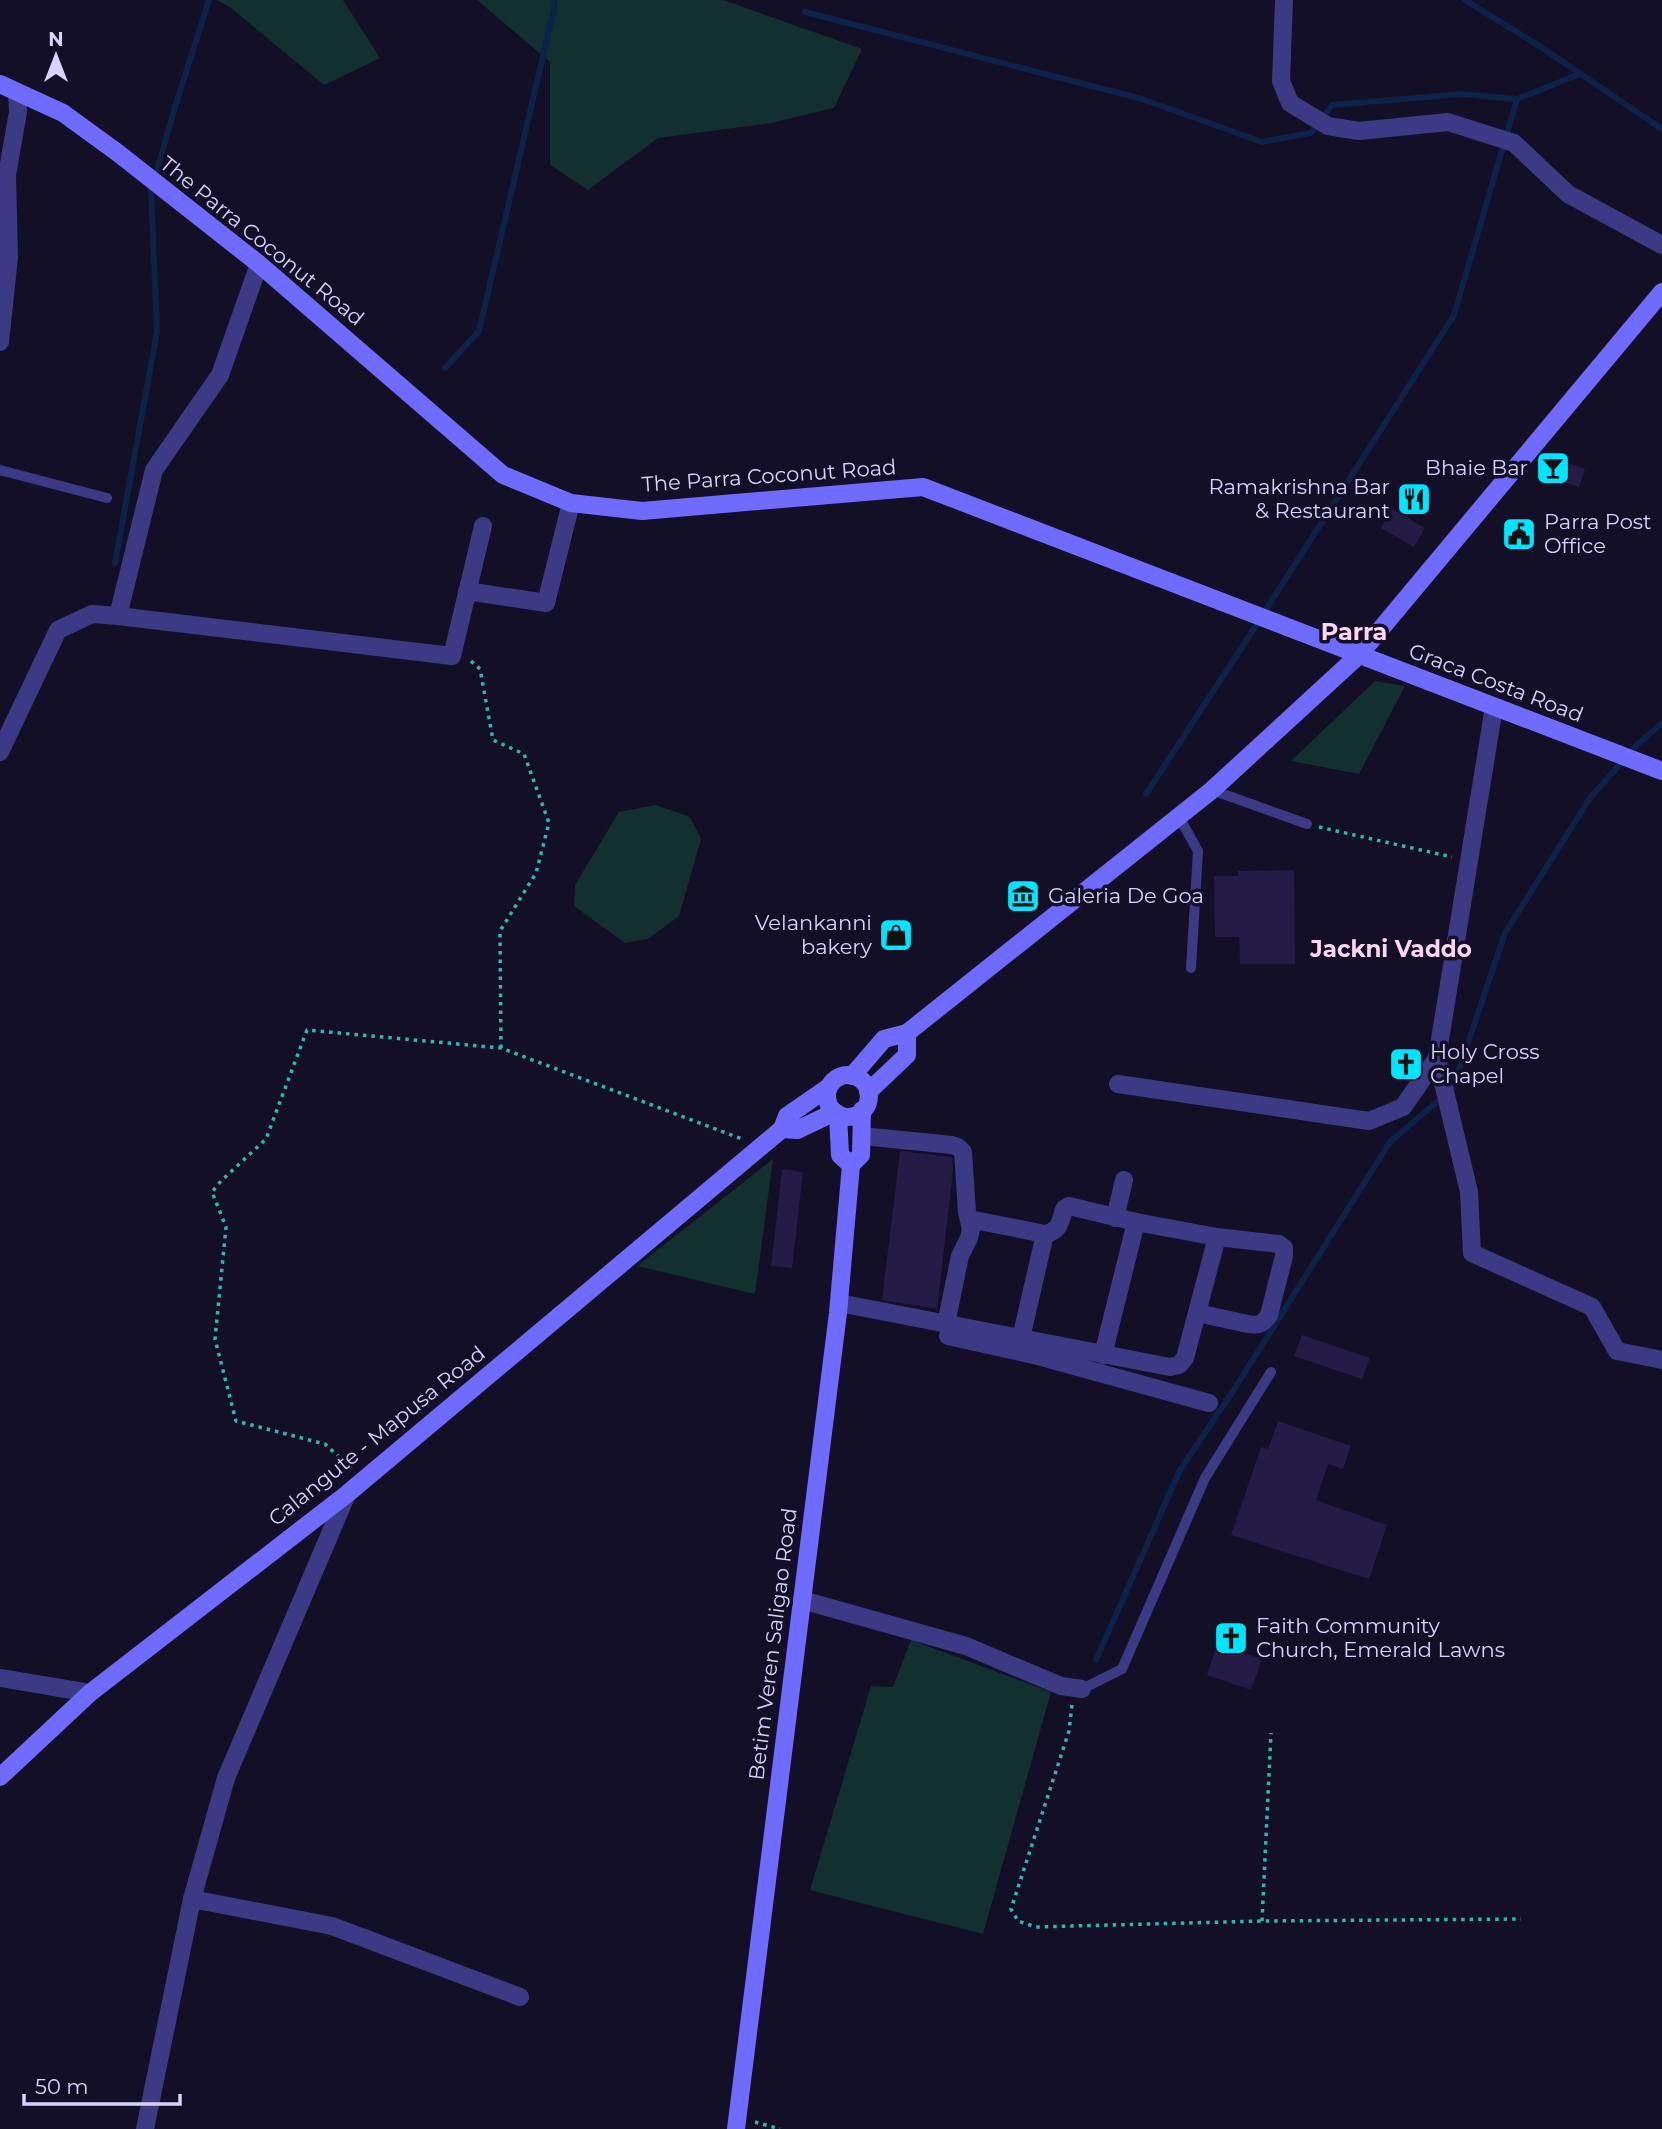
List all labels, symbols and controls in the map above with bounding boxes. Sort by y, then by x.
north arrow [21,21,91,91]
text: N [48,28,64,51]
street label: The Parra Coconut Road [155,151,369,331]
bar icon: Bhaie Bar [1534,449,1572,487]
street label: The Parra Coconut Road [641,454,897,497]
place label: Bhaie Bar [1425,455,1528,480]
place label: Ramakrishna Bar & Restaurant [1208,474,1390,523]
restaurant icon: Ramakrishna Bar & Restaurant [1395,480,1433,518]
place label: Parra Post Office [1544,509,1652,558]
public building icon: Parra Post Office [1500,515,1538,553]
district label: Parra [1321,617,1387,646]
street label: Graca Costa Road [1406,638,1587,727]
museum icon: Galeria De Goa [1004,877,1042,915]
place label: Galeria De Goa [1048,883,1204,908]
place label: Velankanni bakery [755,910,873,959]
shop icon: Velankanni bakery [877,916,915,954]
district label: Jackni Vaddo [1309,935,1472,963]
place label: Holy Cross Chapel [1430,1039,1539,1088]
church icon: Holy Cross Chapel [1387,1045,1425,1083]
street label: Calangute - Mapusa Road [263,1340,490,1531]
street label: Betim Veren Saligao Road [743,1506,802,1782]
place label: Faith Community Church, Emerald Lawns [1256,1613,1505,1662]
church icon: Faith Community Church, Emerald Lawns [1212,1619,1250,1657]
scale bar [24,2062,180,2106]
text: 50 m [35,2074,89,2099]

